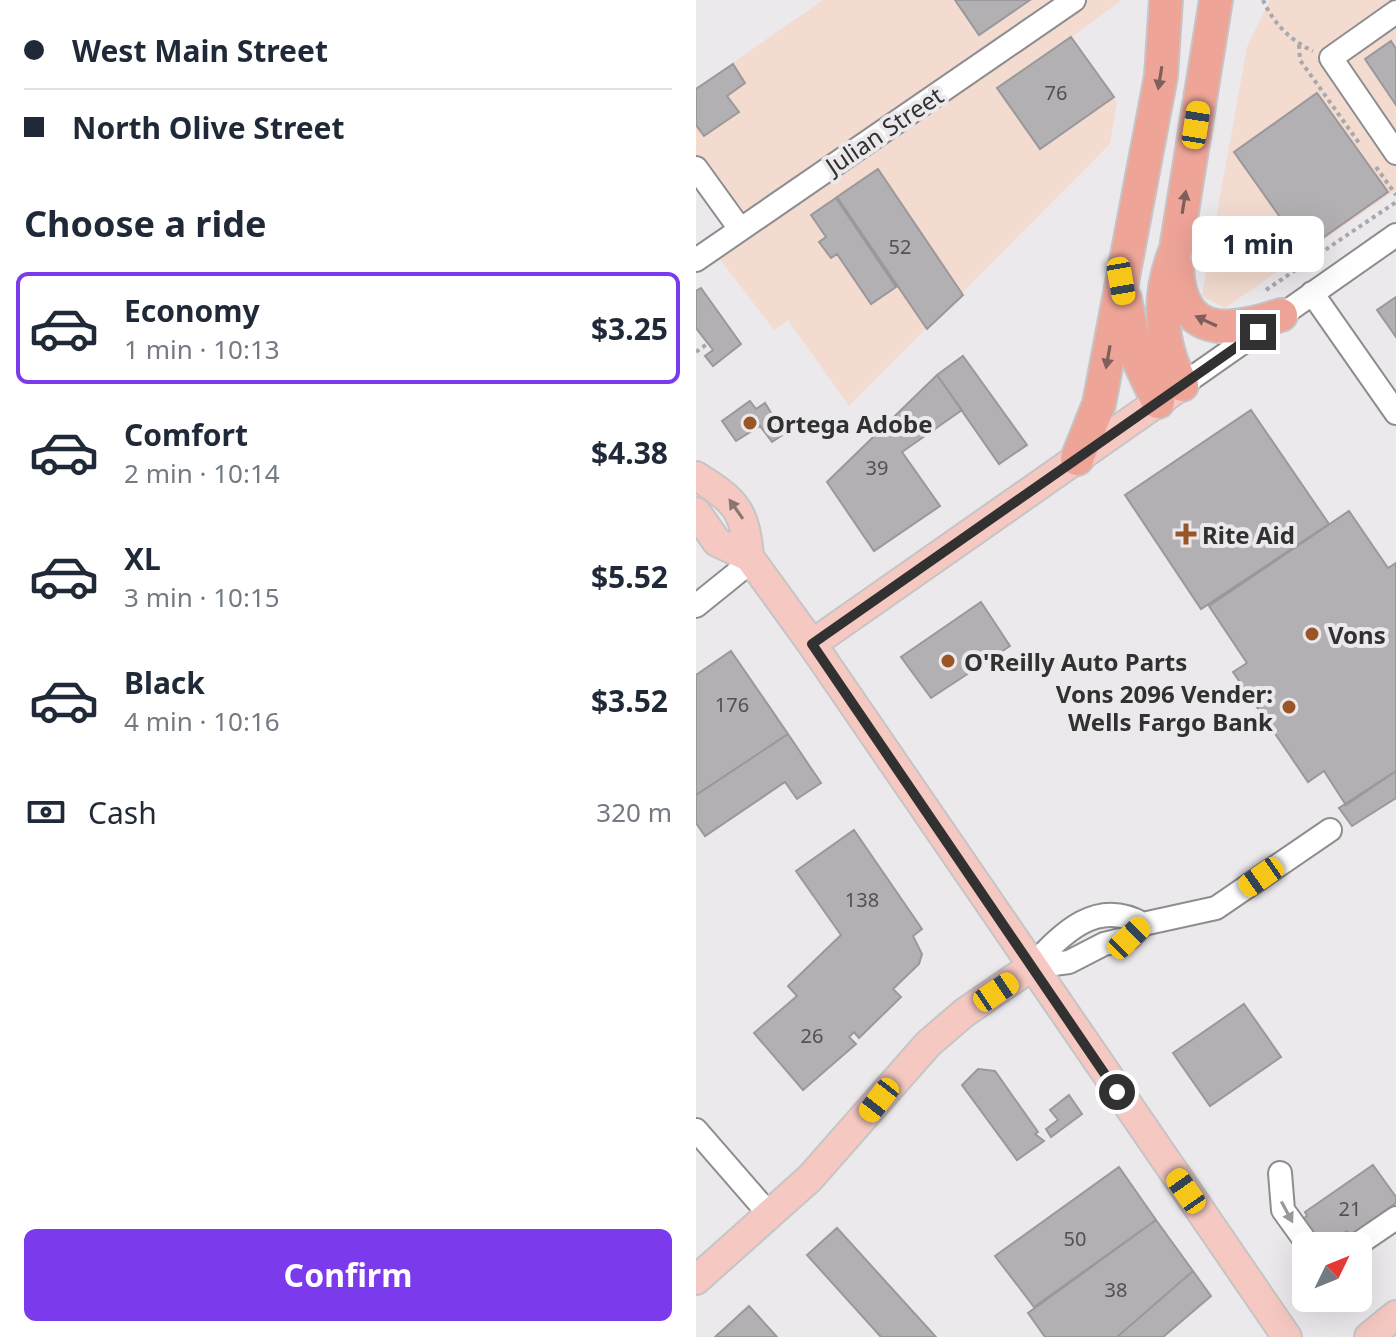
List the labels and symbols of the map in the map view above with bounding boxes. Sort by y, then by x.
one-way arrow [1153,65,1166,90]
street label: Julian Street [817,78,950,183]
house number: 76 [1045,79,1067,106]
car [1180,99,1212,151]
one-way arrow [1178,189,1191,214]
callout: 1 min [1192,216,1324,272]
house number: 52 [889,233,911,260]
car [1105,255,1137,307]
one-way arrow [1195,314,1218,328]
route end [1240,314,1276,350]
one-way arrow [1101,345,1113,370]
place label: Ortega Adobe [766,407,933,440]
marker: Ortega Adobe [741,414,759,432]
house number: 39 [866,454,888,481]
one-way arrow [729,498,744,519]
place label: Rite Aid [1202,518,1295,551]
marker: Rite Aid [1177,525,1195,543]
place label: Vons [1328,618,1386,651]
marker: Vons [1303,625,1321,643]
place label: O'Reilly Auto Parts [964,645,1187,678]
marker: O'Reilly Auto Parts [939,652,957,670]
place label: Vons 2096 Vender: Wells Fargo Bank [1056,677,1273,738]
house number: 176 [715,691,749,718]
marker: Vons 2096 Vender: Wells Fargo Bank [1280,698,1298,716]
car [1234,853,1288,901]
house number: 138 [845,886,879,913]
car [1103,913,1155,963]
car [969,969,1023,1015]
house number: 26 [801,1022,823,1049]
car [855,1074,903,1126]
route start [1099,1074,1135,1110]
car [1162,1164,1210,1218]
house number: 21 [1339,1195,1361,1222]
one-way arrow [1279,1201,1293,1223]
house number: 50 [1064,1225,1086,1252]
north arrow [1292,1232,1372,1312]
house number: 38 [1105,1276,1127,1303]

